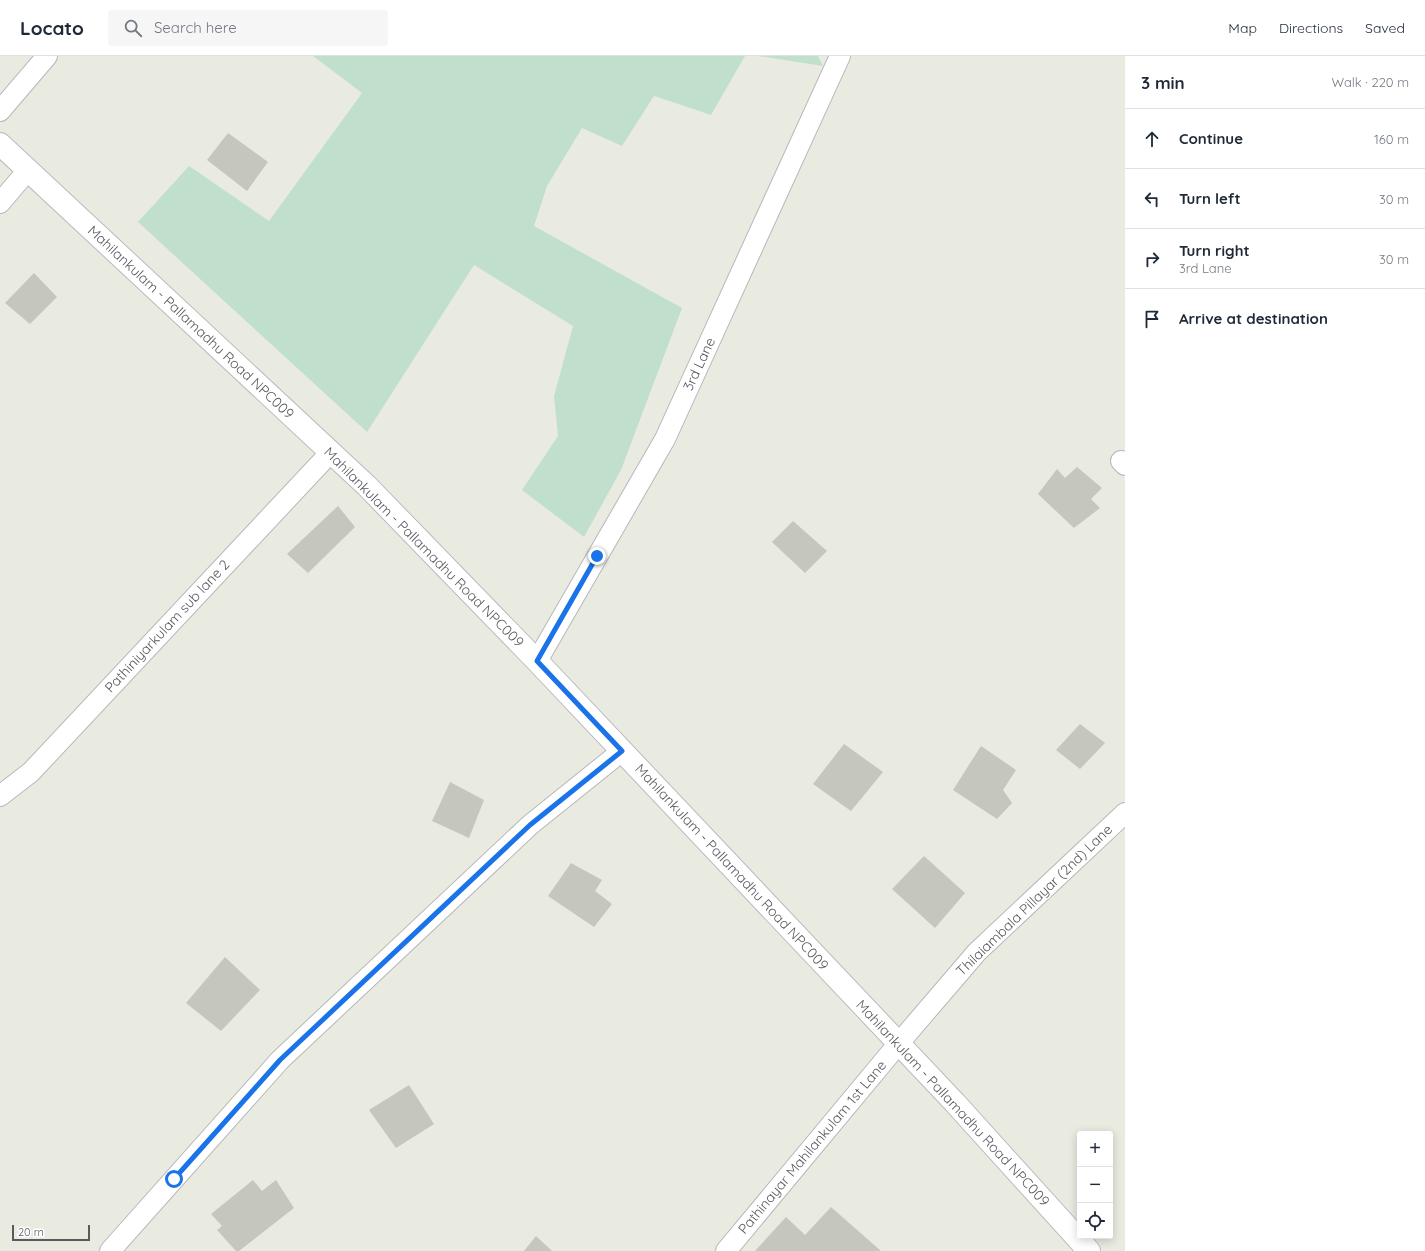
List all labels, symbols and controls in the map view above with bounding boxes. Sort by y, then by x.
search box [108,10,388,46]
text: Locato [20,16,84,40]
icon: search [122,17,144,39]
text: Search here [154,18,237,37]
text: Map [1228,19,1257,37]
text: Directions [1279,19,1343,37]
text: Saved [1365,19,1405,37]
text: 3 min [1141,72,1185,93]
text: Walk · 220 m [1332,74,1409,90]
icon: ahead [1141,128,1163,150]
text: Continue [1179,129,1243,148]
text: 160 m [1374,131,1409,147]
icon: left [1141,188,1163,210]
text: Turn left [1179,189,1241,208]
text: 30 m [1379,191,1409,207]
street label: Mahilankulam - Pallamadhu Road NPC009 [84,221,298,423]
text: Turn right [1179,241,1250,260]
icon: right [1141,248,1163,270]
text: 30 m [1379,251,1409,267]
text: 3rd Lane [1179,260,1232,276]
icon: arrive [1141,308,1163,330]
text: Arrive at destination [1179,309,1328,328]
street label: 3rd Lane [679,334,719,393]
street label: Mahilankulam - Pallamadhu Road NPC009 [320,443,528,651]
route end [588,547,606,565]
street label: Pathiniyarkulam sub lane 2 [101,556,233,696]
street label: Mahilankulam - Pallamadhu Road NPC009 [631,760,833,974]
street label: Thilaiambala Pillayar (2nd) Lane [952,820,1116,980]
street label: Mahilankulam - Pallamadhu Road NPC009 [852,996,1054,1210]
street label: Pathinayar Mahilankulam 1st Lane [734,1056,890,1238]
map controls [1077,1131,1113,1239]
button: + [1077,1131,1113,1167]
button: − [1077,1167,1113,1203]
route start [165,1170,183,1188]
button: locate [1077,1203,1113,1239]
scale bar [12,1223,90,1242]
text: 20 m [18,1225,44,1239]

